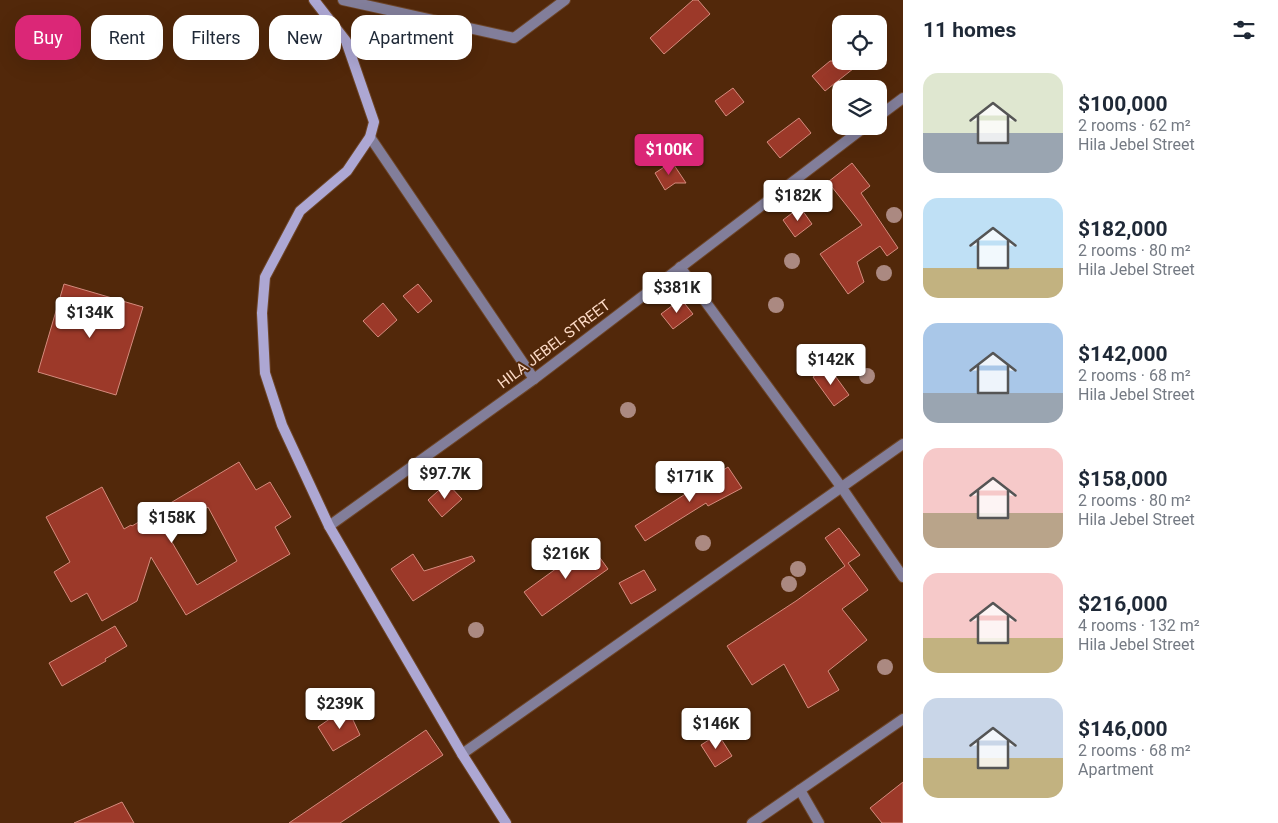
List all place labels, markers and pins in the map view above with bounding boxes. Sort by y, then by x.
pin: $100K [634,134,704,176]
pin: $182K [763,180,833,222]
pin: $381K [642,272,712,314]
pin: $134K [55,296,125,339]
pin: $142K [796,344,866,386]
pin: $97.7K [404,458,486,500]
pin: $171K [655,460,725,503]
pin: $158K [137,502,207,544]
pin: $216K [531,538,601,580]
pin: $239K [305,688,375,730]
pin: $146K [681,708,751,750]

